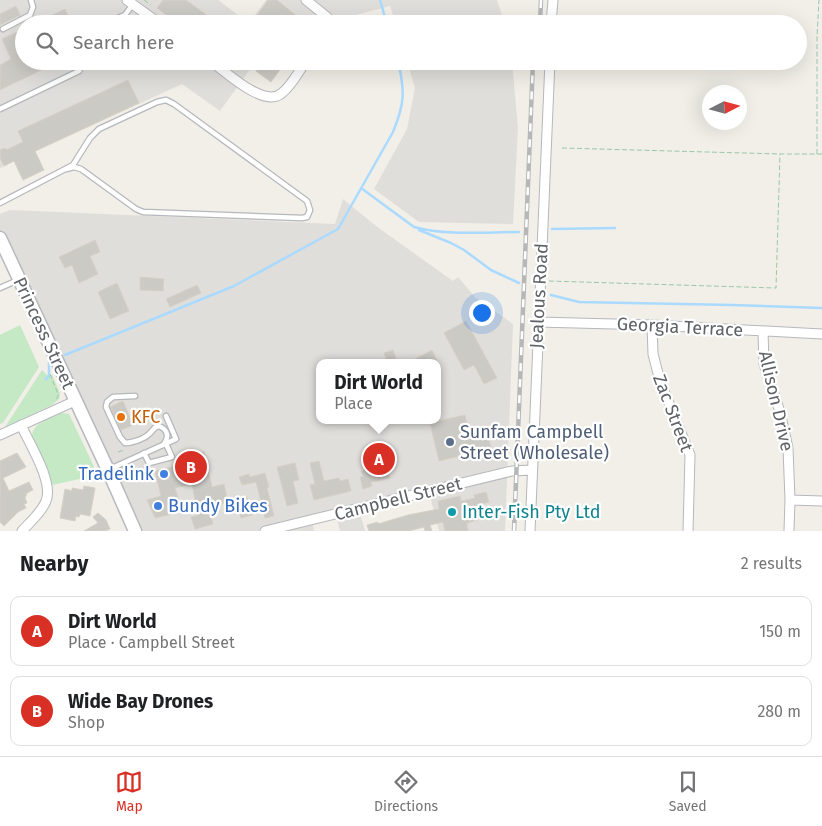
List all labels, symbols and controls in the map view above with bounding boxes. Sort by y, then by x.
search box [15,15,807,70]
icon: search [33,29,61,57]
text: Search here [73,31,174,54]
north arrow [702,85,747,130]
street label: Jealous Road [525,243,553,349]
street label: Princess Street [8,274,80,393]
your location [469,300,495,326]
street label: Georgia Terrace [616,313,744,341]
street label: Allison Drive [754,349,798,453]
popup [316,359,441,424]
text: Dirt World [334,371,423,394]
street label: Zac Street [648,371,698,455]
text: Place [334,394,373,413]
place label: KFC [131,406,160,428]
marker: KFC [115,411,127,423]
place label: Sunfam Campbell Street (Wholesale) [460,421,609,464]
marker: Sunfam Campbell Street (Wholesale) [444,436,456,448]
pin: A [363,440,395,478]
pin: B [175,448,207,486]
place label: Tradelink [78,463,155,485]
marker: Tradelink [158,468,170,480]
street label: Campbell Street [332,472,464,525]
place label: Bundy Bikes [168,495,268,517]
marker: Bundy Bikes [152,500,164,512]
place label: Inter-Fish Pty Ltd [462,501,600,523]
marker: Inter-Fish Pty Ltd [446,506,458,518]
text: Nearby [20,551,88,577]
text: 2 results [741,554,802,573]
text: Dirt World [68,610,157,633]
text: A [32,622,42,641]
text: 150 m [759,622,801,641]
text: Place · Campbell Street [68,633,235,652]
text: Wide Bay Drones [68,690,213,713]
text: B [32,702,42,721]
text: 280 m [757,702,801,721]
text: Shop [68,713,105,732]
tab: Map [115,768,143,815]
tab: Directions [374,768,438,815]
tab: Saved [669,768,707,815]

